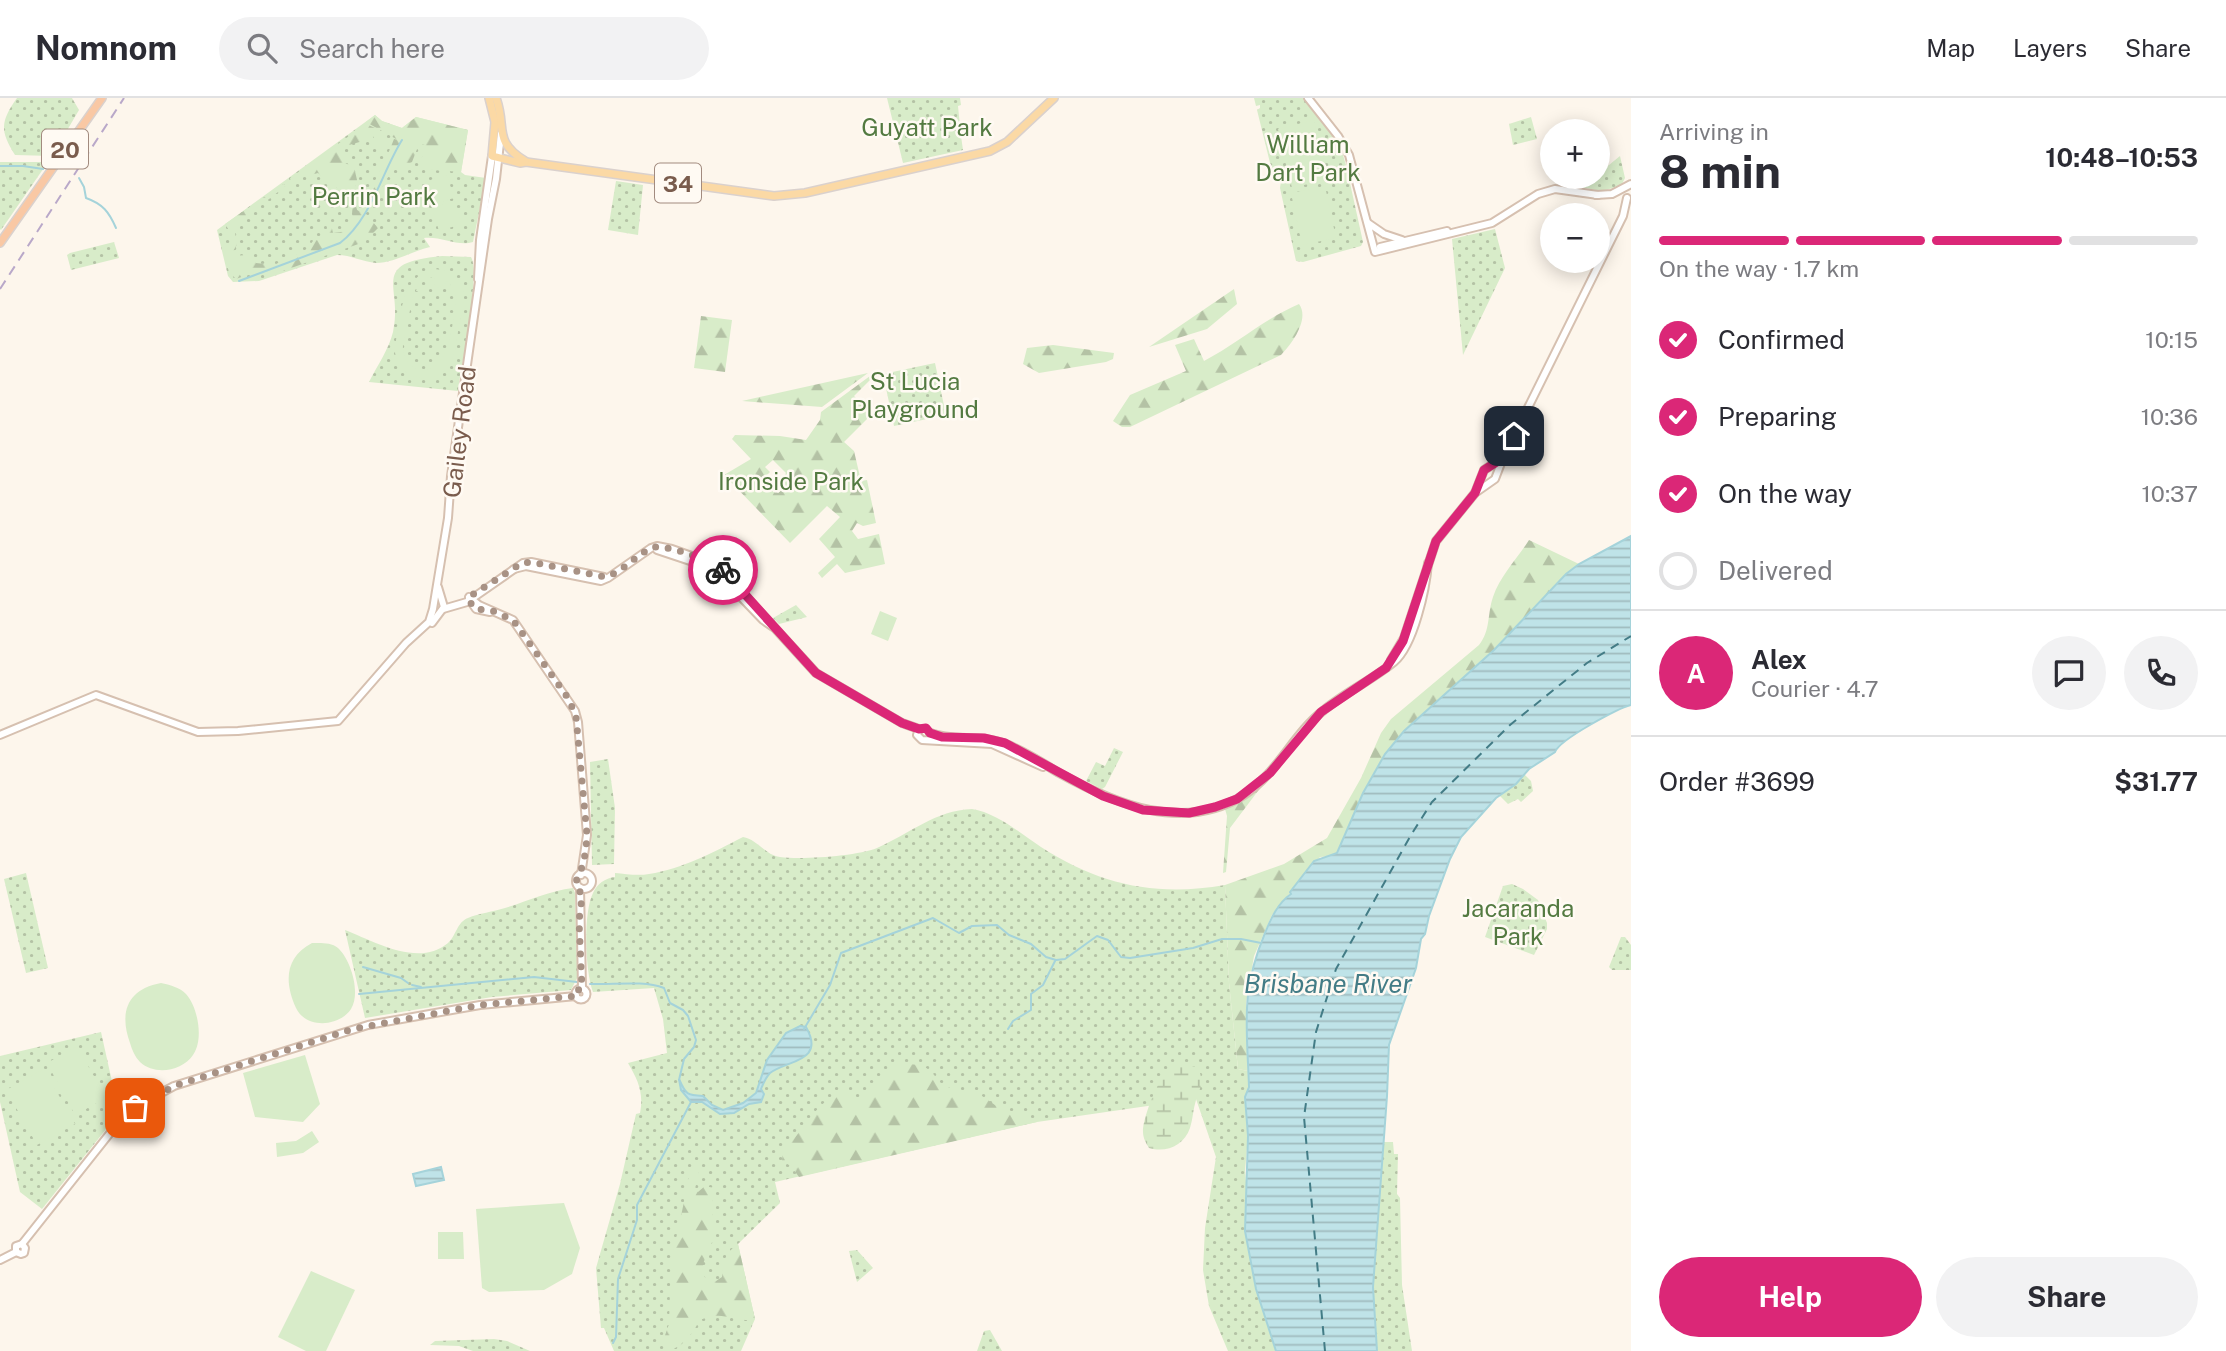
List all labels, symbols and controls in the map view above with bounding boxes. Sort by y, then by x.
search box [219,17,709,80]
text: Nomnom [35,29,177,67]
icon: search [243,29,281,67]
text: Search here [299,33,445,64]
text: Map [1926,34,1975,62]
text: Layers [2013,34,2087,62]
text: Share [2125,34,2191,62]
park label: Guyatt Park [861,113,993,141]
text: Arriving in [1659,118,1769,145]
map controls [1540,119,1610,273]
button: + [1540,119,1610,189]
road number: 20 [42,130,88,168]
park label: William Dart Park [1255,130,1361,186]
text: 10:48–10:53 [2045,142,2198,173]
text: 8 min [1659,144,1781,198]
road number: 34 [655,164,701,202]
park label: Perrin Park [312,182,436,210]
button: − [1540,203,1610,273]
text: On the way · 1.7 km [1659,255,1859,282]
icon: check [1659,321,1697,359]
text: Confirmed [1718,324,1845,355]
text: 10:15 [2145,326,2198,353]
street label: Gailey Road [437,365,481,499]
park label: St Lucia Playground [851,367,979,423]
icon: check [1659,398,1697,436]
text: Preparing [1718,401,1837,432]
text: 10:36 [2141,403,2198,430]
pin [1484,406,1544,466]
icon: home [1495,417,1533,455]
park label: Ironside Park [718,467,864,495]
icon: check [1659,475,1697,513]
text: On the way [1718,478,1852,509]
text: 10:37 [2141,480,2198,507]
courier [688,535,758,605]
icon: bike [704,551,742,589]
text: Delivered [1718,555,1833,586]
button: chat [2032,636,2106,710]
button: phone [2124,636,2198,710]
text: Alex [1751,644,1807,675]
text: A [1687,658,1705,689]
text: Courier · 4.7 [1751,675,1879,702]
text: Order #3699 [1659,766,1815,797]
text: $31.77 [2114,766,2198,797]
park label: Jacaranda Park [1462,894,1574,950]
water label: Brisbane River [1244,968,1412,999]
pin [105,1078,165,1138]
icon: bag [116,1089,154,1127]
button: Help [1659,1257,1922,1337]
button: Share [1936,1257,2198,1337]

